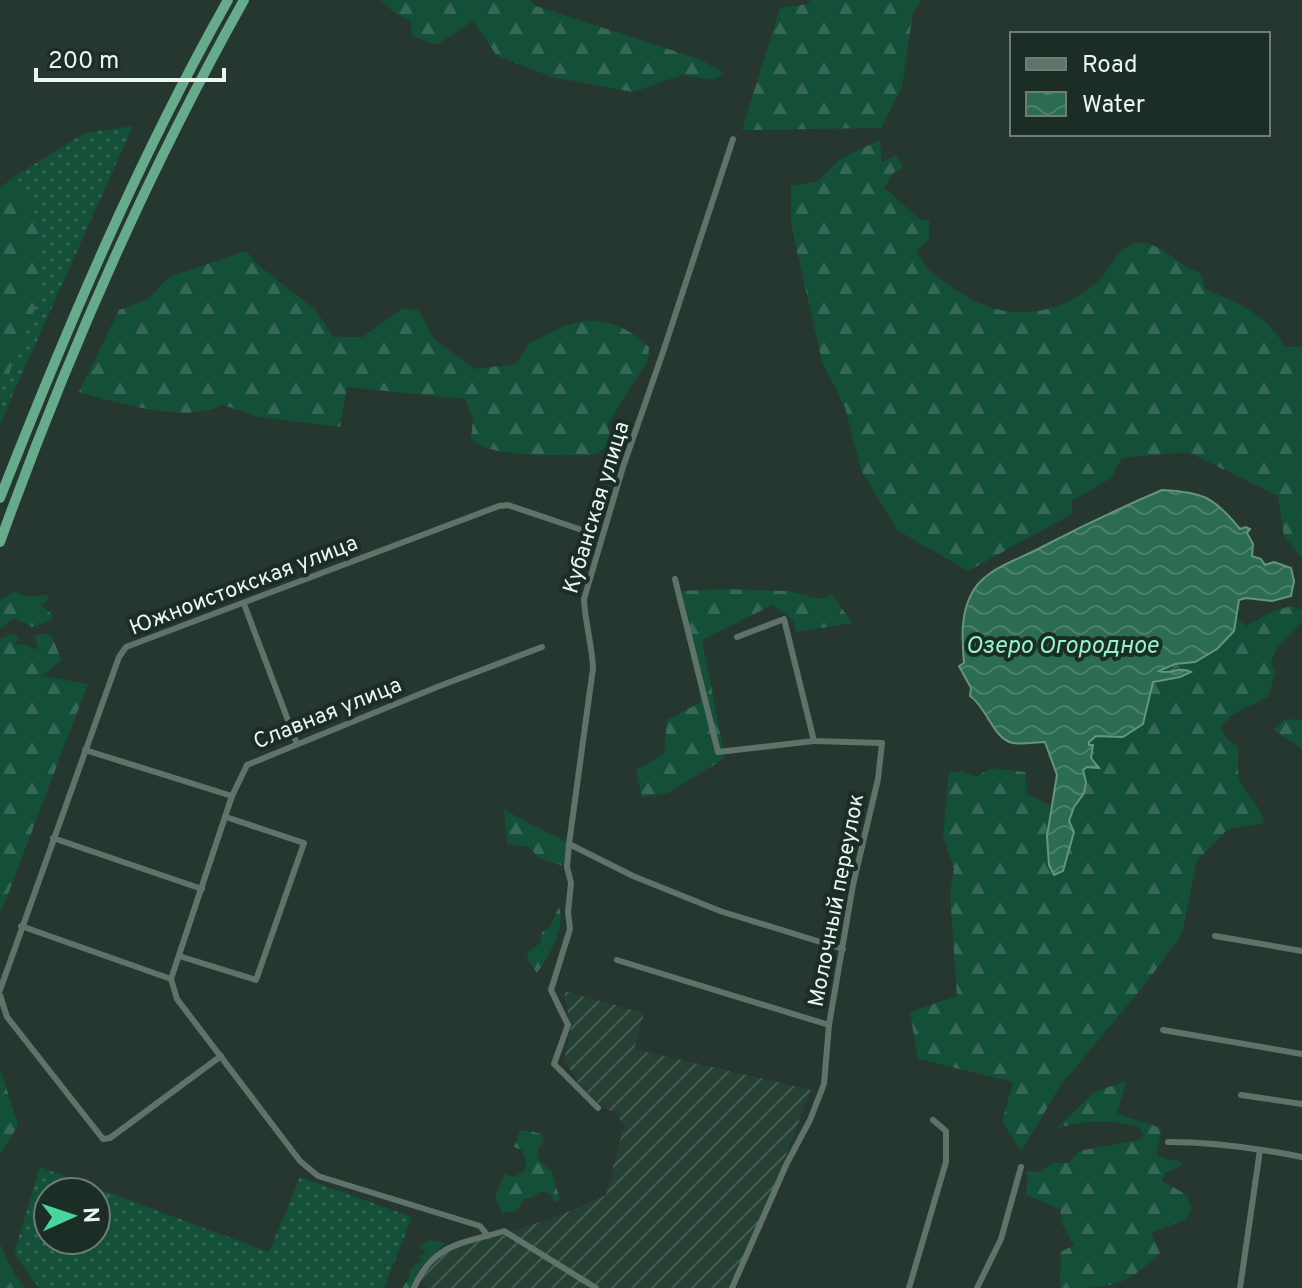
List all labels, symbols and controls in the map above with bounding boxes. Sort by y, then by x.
scale bar [36,32,224,82]
legend [1010,32,1270,136]
text: 200 m [48,47,119,77]
text: Road [1082,51,1138,81]
text: Water [1082,91,1145,121]
street label: Кубанская улица [558,418,636,597]
street label: Южноистокская улица [126,530,362,642]
water label: Озеро Огородное [966,632,1159,662]
street label: Славная улица [250,672,406,756]
street label: Молочный переулок [804,792,871,1009]
north arrow [32,1176,112,1256]
text: N [76,1206,103,1224]

